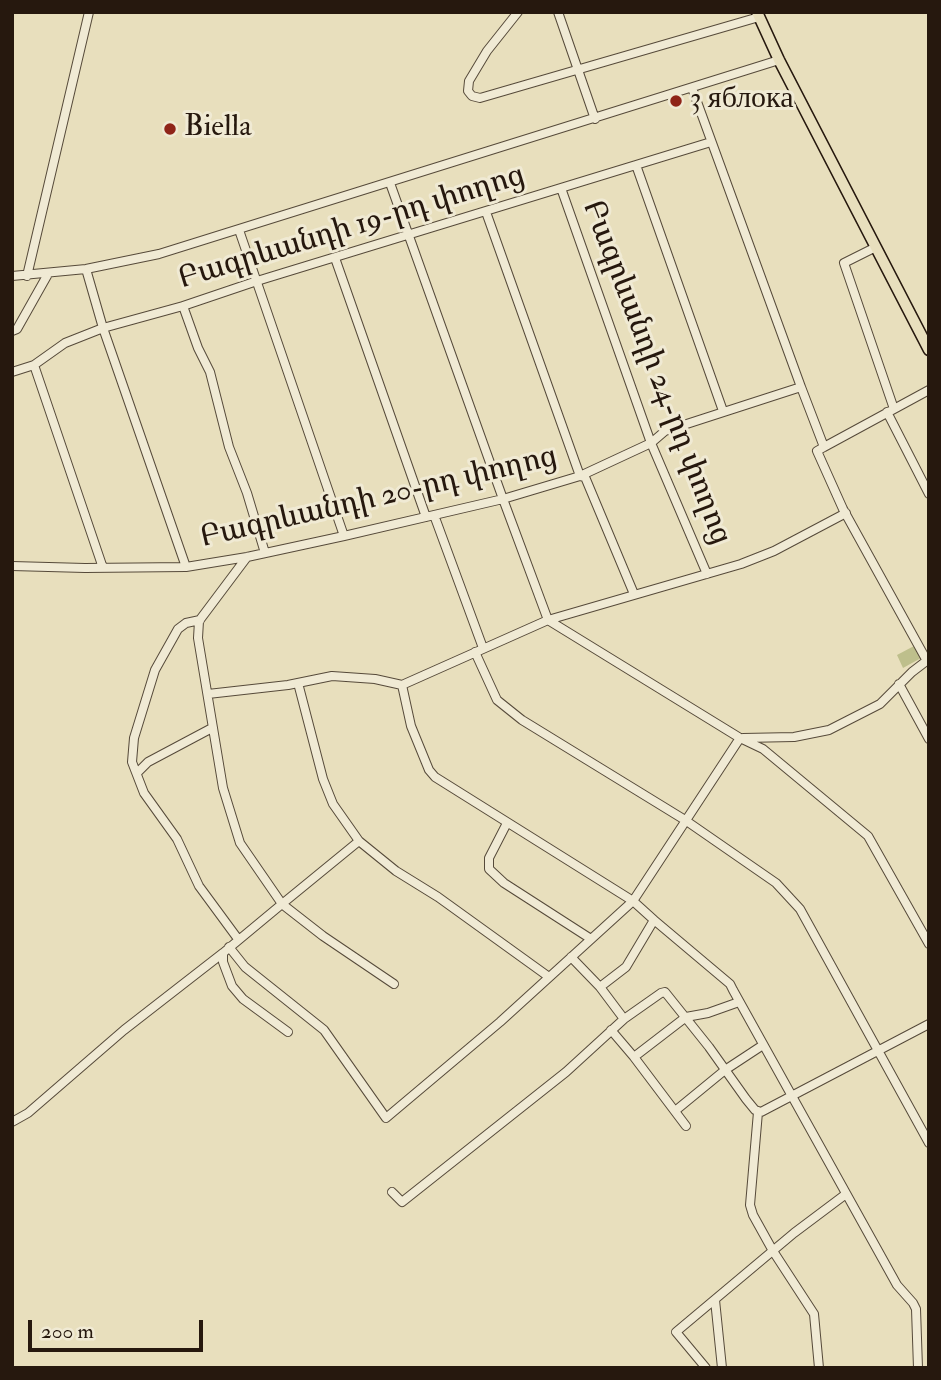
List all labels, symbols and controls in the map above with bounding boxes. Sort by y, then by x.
place label: 3 яблока [690,83,794,119]
marker: 3 яблока [668,93,684,109]
place label: Biella [184,111,252,147]
marker: Biella [162,121,178,137]
street label: Բագրևանդի 19-րդ փողոց [174,159,530,299]
street label: Բագրևանդի 24-րդ փողոց [573,196,737,550]
street label: Բագրևանդի 20-րդ փողոց [197,440,561,558]
scale bar [32,1306,206,1350]
text: 200 m [41,1318,94,1345]

